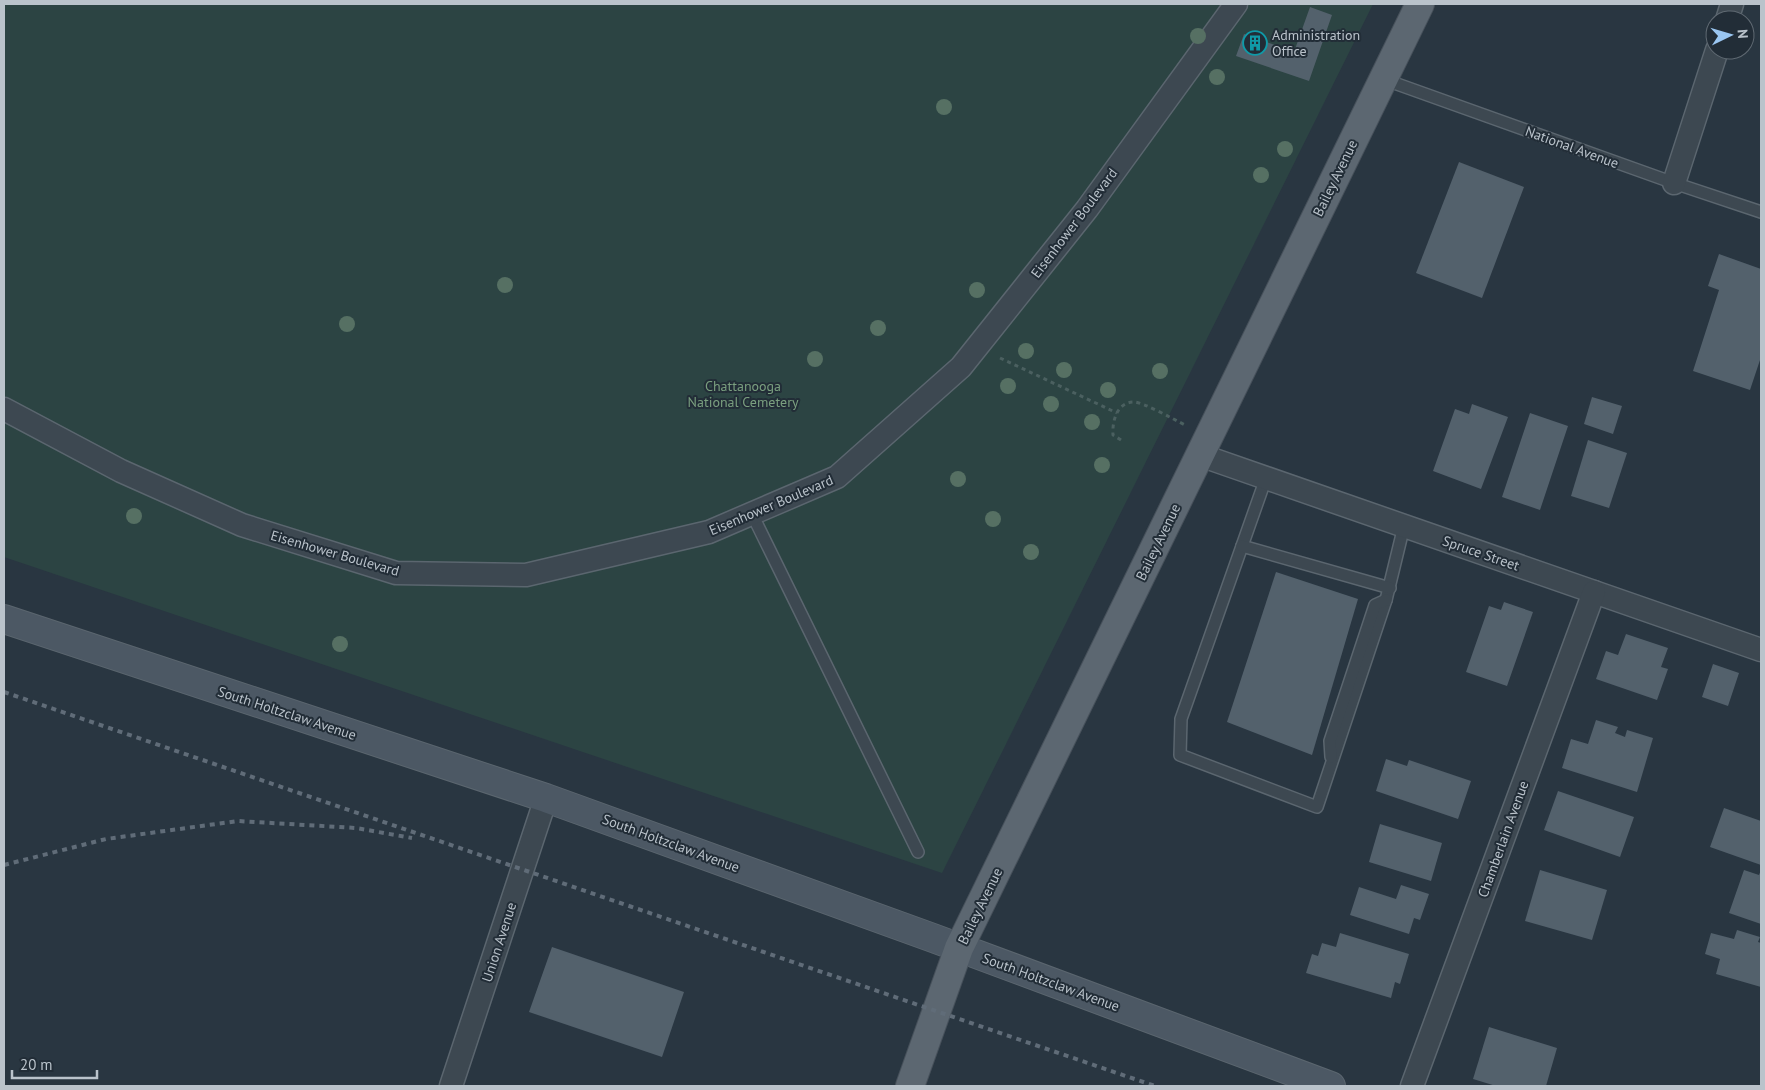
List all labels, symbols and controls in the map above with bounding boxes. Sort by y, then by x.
north arrow [1705,10,1755,60]
place label: Administration Office [1272,26,1360,60]
text: N [1734,28,1752,39]
building icon: Administration Office [1242,30,1268,56]
street label: National Avenue [1523,122,1621,172]
street label: Bailey Avenue [1309,137,1361,219]
street label: Eisenhower Boulevard [1027,165,1121,281]
park label: Chattanooga National Cemetery [688,377,799,411]
street label: Eisenhower Boulevard [706,471,836,539]
street label: Bailey Avenue [1132,501,1184,583]
street label: Eisenhower Boulevard [269,526,401,580]
street label: Spruce Street [1440,531,1522,575]
street label: South Holtzclaw Avenue [215,682,359,744]
street label: Chamberlain Avenue [1474,778,1532,900]
street label: South Holtzclaw Avenue [600,810,742,876]
street label: Bailey Avenue [954,865,1006,947]
street label: Union Avenue [478,900,520,984]
street label: South Holtzclaw Avenue [980,949,1122,1015]
scale bar [12,1048,98,1080]
text: 20 m [20,1055,53,1074]

